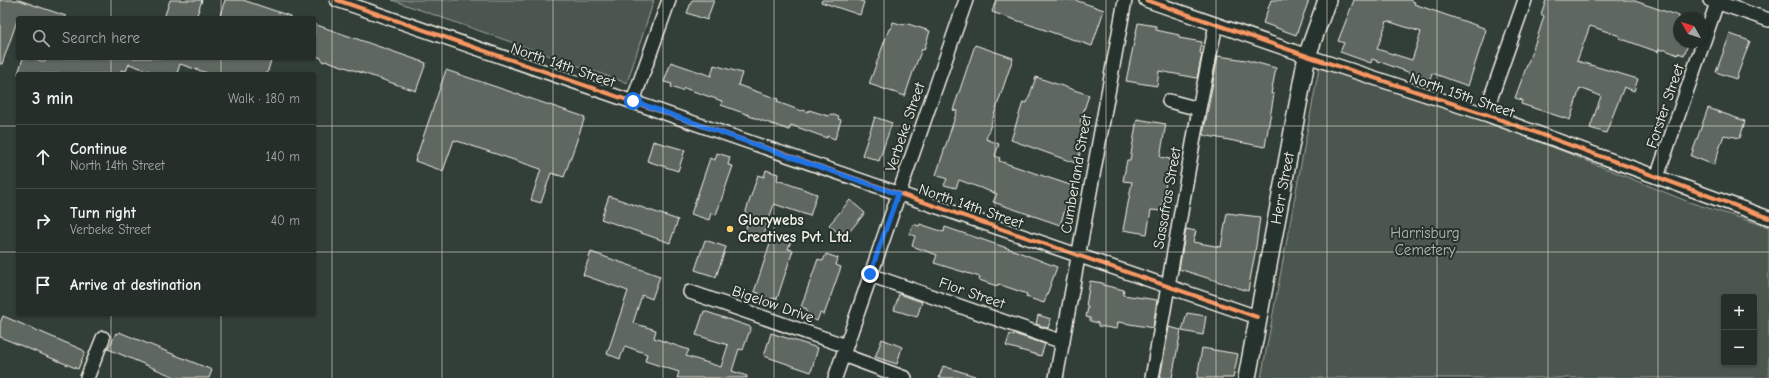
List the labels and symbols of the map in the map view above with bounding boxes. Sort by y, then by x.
north arrow [1673,12,1709,48]
street label: North 14th Street [508,39,618,92]
street label: Forster Street [1642,61,1688,150]
street label: North 15th Street [1407,69,1518,122]
street label: Verbeke Street [881,79,929,174]
route start [624,92,642,110]
street label: Cumberland Street [1057,112,1095,235]
street label: Sassafras Street [1149,145,1185,250]
street label: Herr Street [1267,150,1298,226]
street label: North 14th Street [916,180,1026,233]
place label: Glorywebs Creatives Pvt. Ltd. [738,211,852,246]
marker: Glorywebs Creatives Pvt. Ltd. [725,224,735,234]
park label: Harrisburg Cemetery [1390,224,1460,259]
route end [861,265,879,283]
street label: Flor Street [937,273,1008,313]
street label: Bigelow Drive [730,282,817,327]

